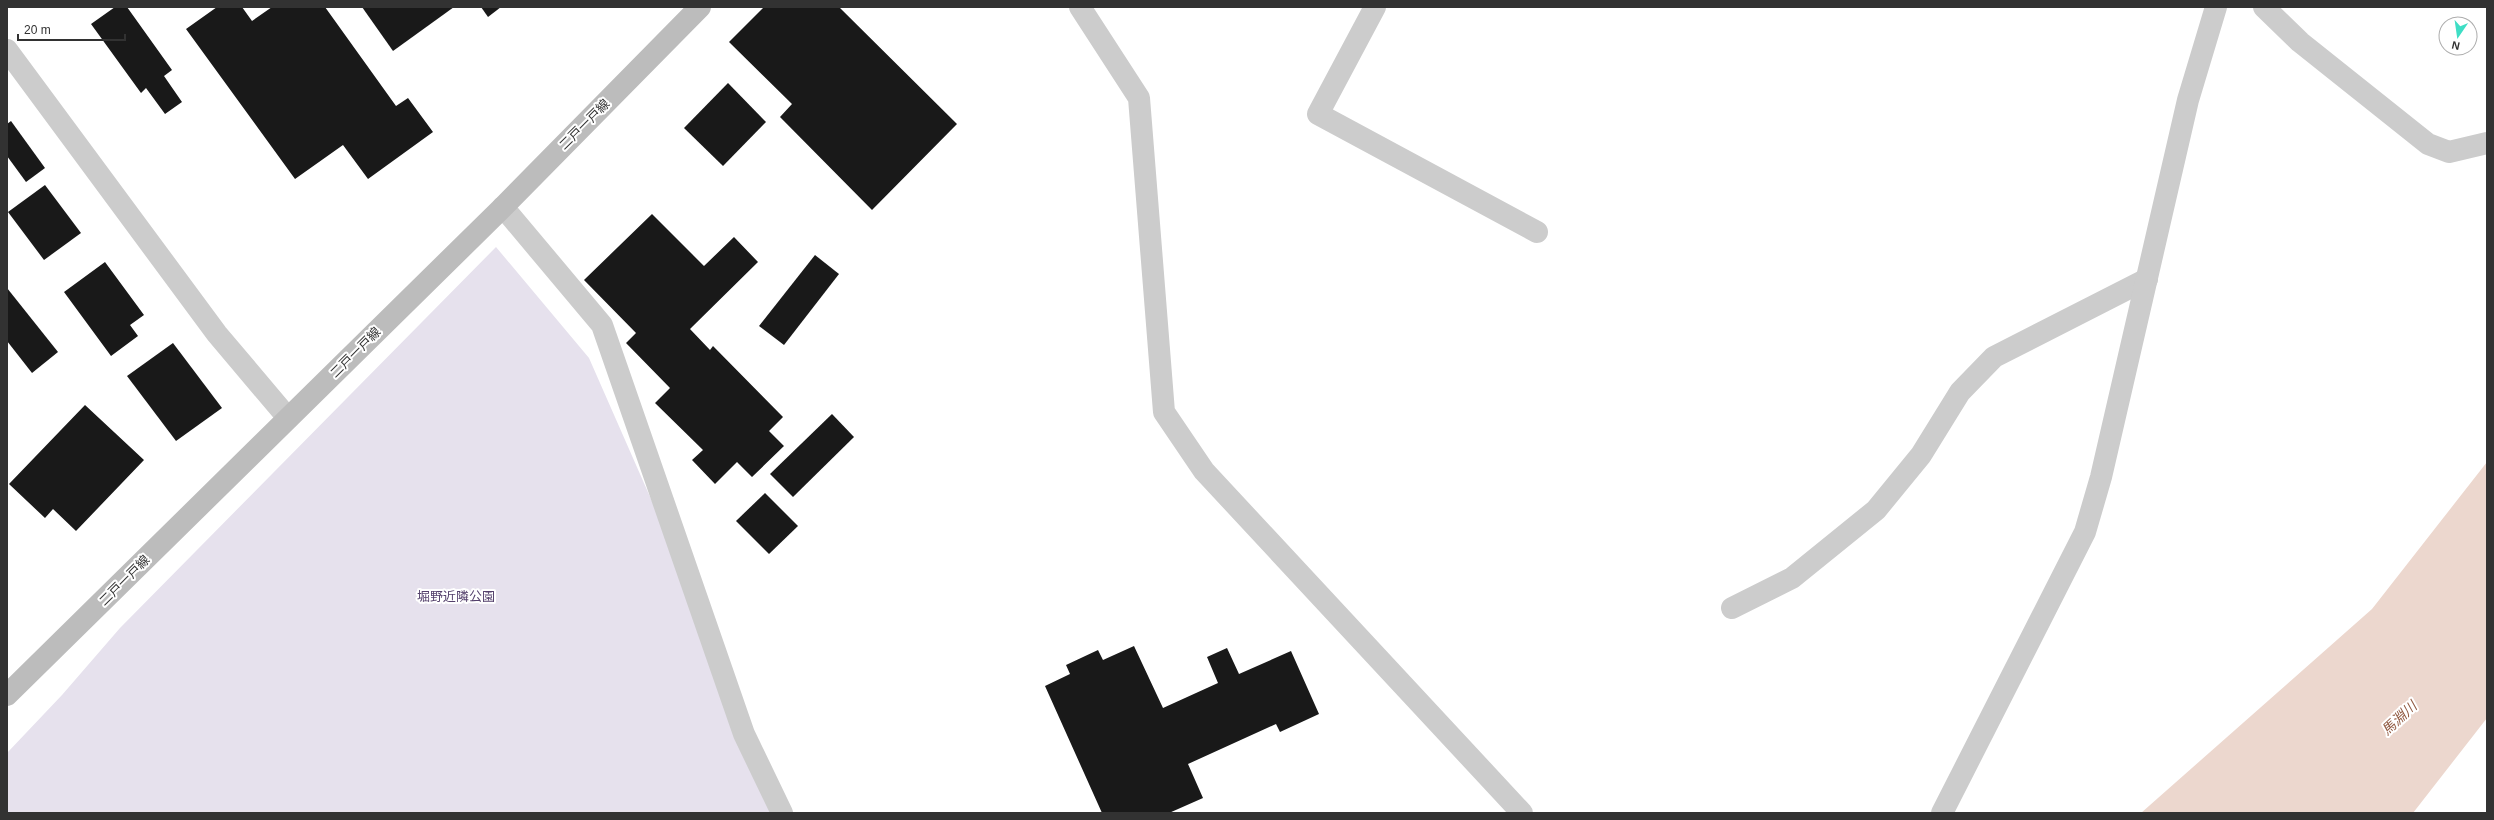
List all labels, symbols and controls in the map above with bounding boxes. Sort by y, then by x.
scale bar [18,16,125,42]
north arrow [2438,16,2478,56]
text: 20 m [24,23,51,37]
text: N [2450,39,2461,52]
street label: 二戸一戸線 [556,96,613,153]
street label: 二戸一戸線 [327,324,384,381]
street label: 二戸一戸線 [96,552,153,609]
park label: 堀野近隣公園 [417,589,495,604]
water label: 馬淵川 [2378,696,2421,738]

